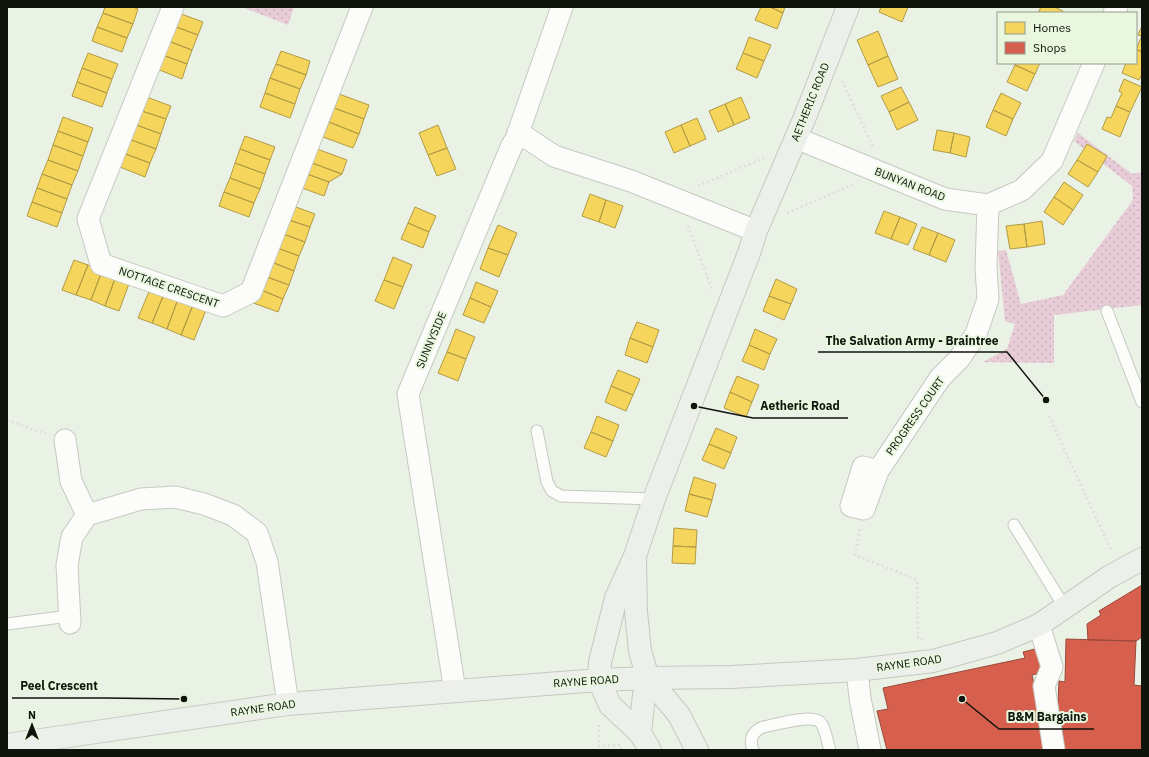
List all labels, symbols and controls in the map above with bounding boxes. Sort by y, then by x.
legend [997,12,1137,64]
text: Homes [1033,20,1071,35]
text: Shops [1033,40,1066,55]
street label: AETHERIC ROAD [788,61,832,143]
street label: BUNYAN ROAD [873,164,947,204]
street label: NOTTAGE CRESCENT [117,263,222,311]
street label: SUNNYSIDE [413,310,449,370]
callout: The Salvation Army - Braintree [818,328,1007,352]
text: The Salvation Army - Braintree [825,333,999,348]
street label: PROGRESS COURT [883,373,948,458]
callout: Aetheric Road [753,394,848,418]
text: Aetheric Road [760,398,840,413]
street label: RAYNE ROAD [875,651,943,675]
street label: RAYNE ROAD [553,672,619,690]
callout: Peel Crescent [12,674,105,698]
text: Peel Crescent [20,678,98,693]
street label: RAYNE ROAD [229,696,297,720]
north arrow [12,705,52,745]
callout: B&M Bargains [999,705,1094,729]
text: N [28,708,36,722]
text: B&M Bargains [1008,709,1086,724]

